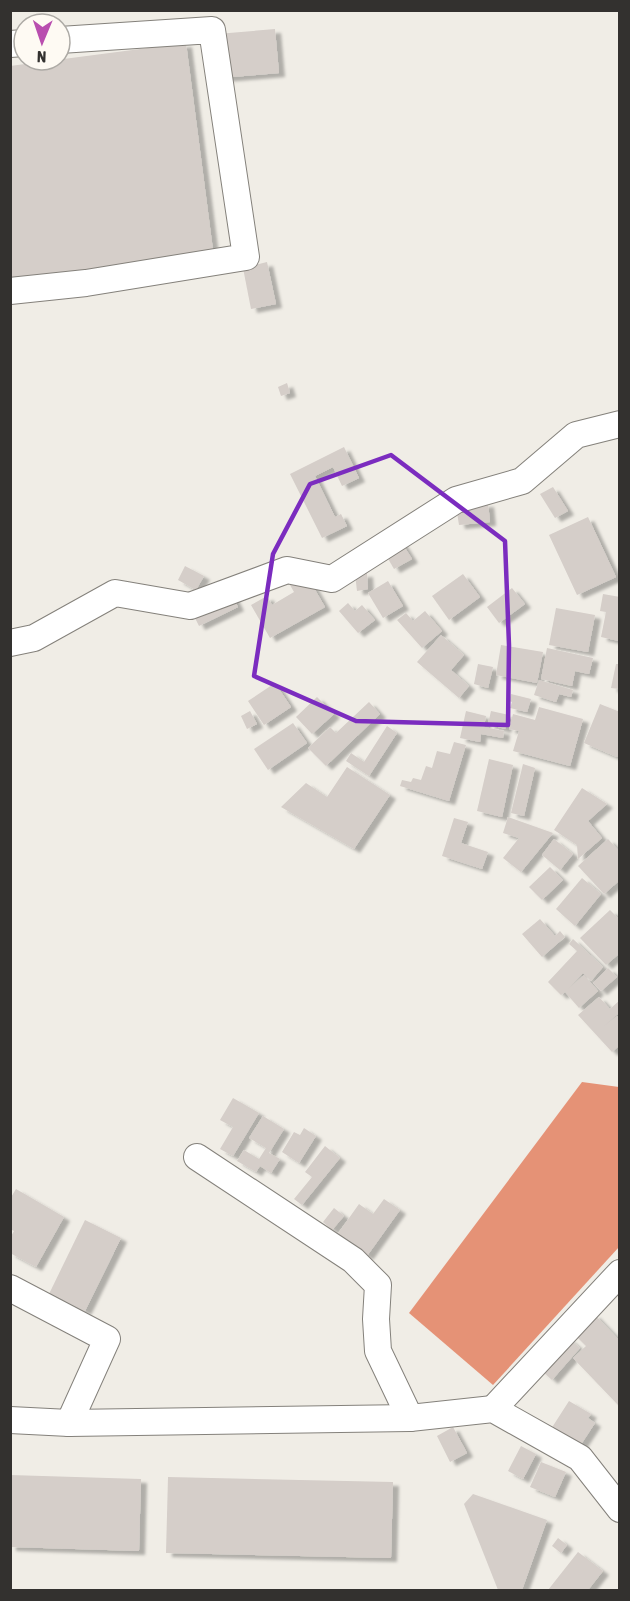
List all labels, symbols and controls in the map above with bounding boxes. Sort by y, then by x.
north arrow [12,12,72,72]
text: N [36,48,47,66]

